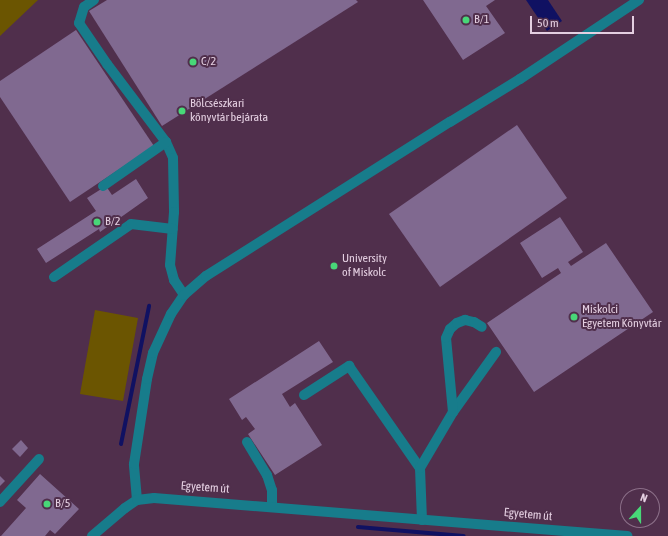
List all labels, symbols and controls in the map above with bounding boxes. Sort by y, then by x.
scale bar [532,8,636,34]
place label: B/1 [474,13,489,27]
marker: B/1 [461,15,471,25]
text: 50 m [537,16,559,30]
place label: C/2 [201,55,216,69]
marker: C/2 [188,57,198,67]
place label: Bölcsészkari könyvtár bejárata [190,97,268,125]
marker: Bölcsészkari könyvtár bejárata [177,106,187,116]
place label: B/2 [105,215,120,229]
marker: B/2 [92,217,102,227]
place label: University of Miskolc [342,252,387,280]
marker: University of Miskolc [329,261,339,271]
place label: Miskolci Egyetem Könyvtár [582,303,661,331]
marker: Miskolci Egyetem Könyvtár [569,312,579,322]
street label: Egyetem út [180,479,230,497]
north arrow [620,488,660,528]
text: N [639,491,649,504]
place label: B/5 [55,497,70,511]
marker: B/5 [42,499,52,509]
street label: Egyetem út [503,506,553,524]

